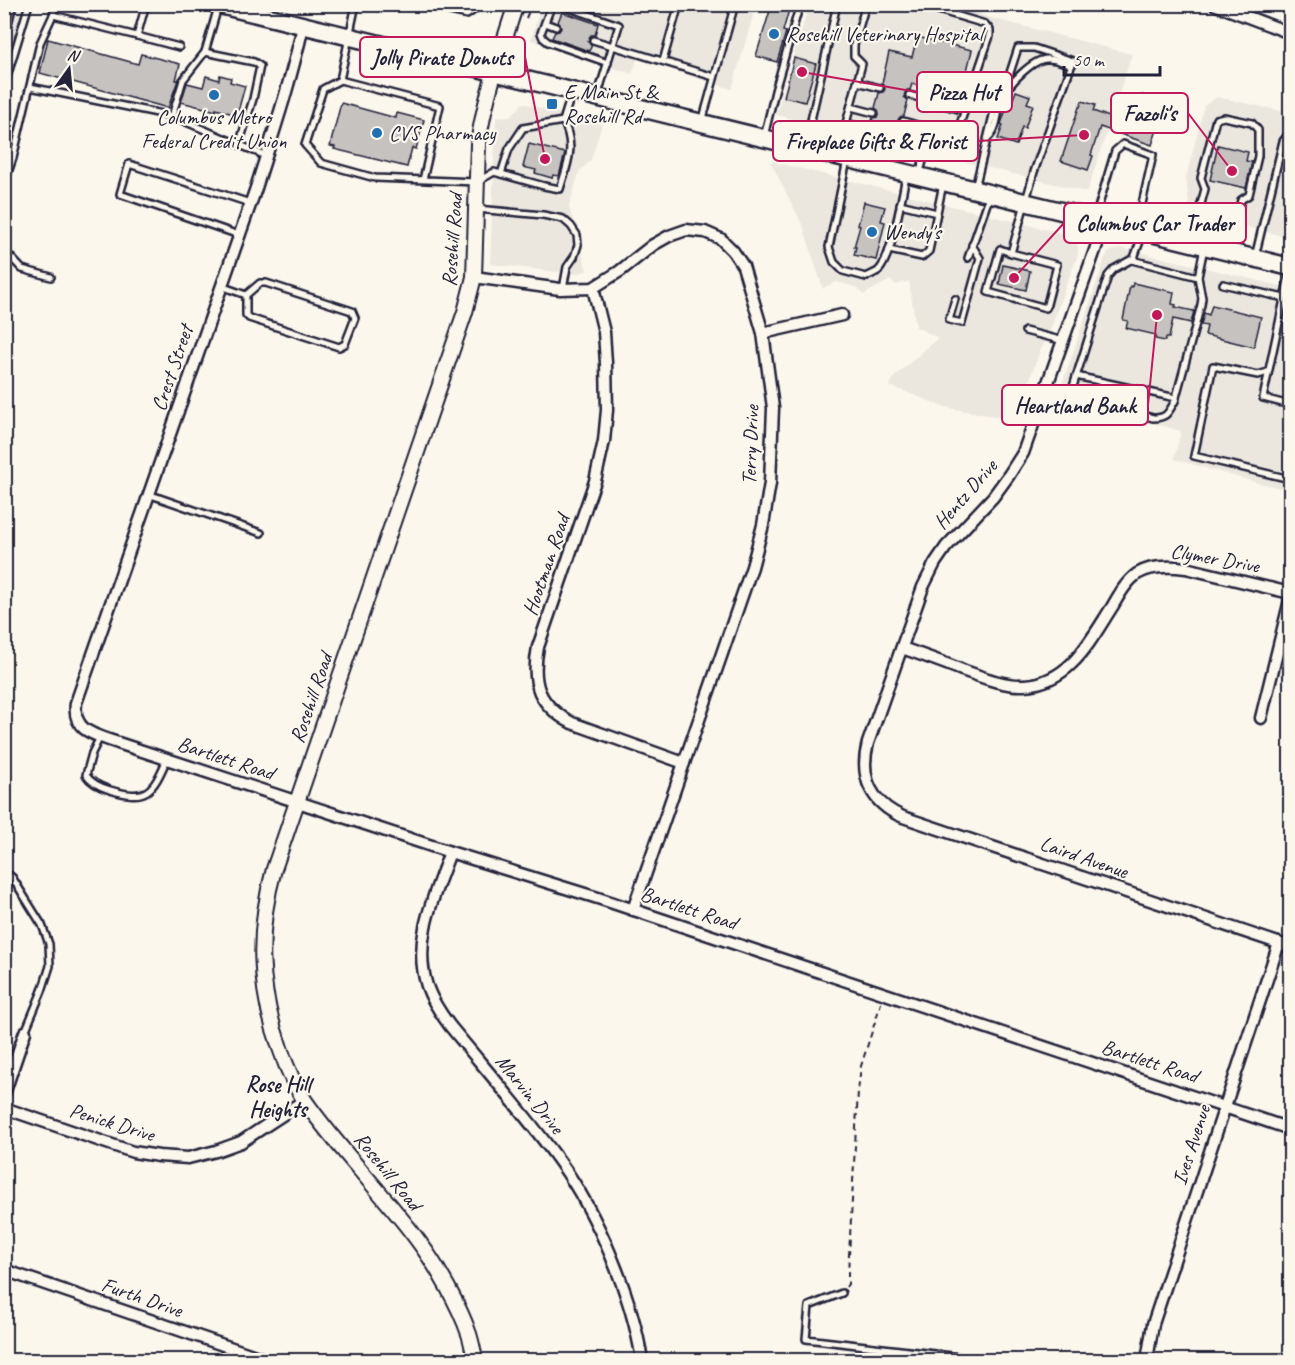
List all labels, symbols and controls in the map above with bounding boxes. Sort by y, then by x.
place label: Rosehill Veterinary Hospital [786,21,986,47]
marker: Rosehill Veterinary Hospital [767,27,781,41]
callout: Jolly Pirate Donuts [360,37,525,77]
north arrow [39,39,99,99]
scale bar [1064,39,1160,77]
text: Jolly Pirate Donuts [369,44,515,72]
text: N [65,45,83,67]
text: 50 m [1073,49,1106,71]
callout: Pizza Hut [917,72,1012,112]
place label: E Main St & Rosehill Rd [564,79,659,129]
text: Pizza Hut [928,79,1003,107]
marker: Columbus Metro Federal Credit Union [207,88,221,102]
callout: Fazoli's [1111,93,1188,133]
marker: E Main St & Rosehill Rd [545,97,559,111]
text: Fazoli's [1124,100,1179,128]
place label: Columbus Metro Federal Credit Union [142,104,287,154]
place label: CVS Pharmacy [389,120,497,146]
callout: Fireplace Gifts & Florist [773,121,978,161]
marker: CVS Pharmacy [370,126,384,140]
text: Fireplace Gifts & Florist [786,128,969,156]
street label: Rosehill Road [436,189,468,287]
callout: Columbus Car Trader [1064,203,1246,243]
text: Columbus Car Trader [1076,210,1236,238]
place label: Wendy's [884,219,942,245]
marker: Wendy's [865,225,879,239]
street label: Crest Street [145,319,200,414]
callout: Heartland Bank [1002,385,1148,425]
text: Heartland Bank [1014,392,1137,420]
street label: Terry Drive [736,404,764,485]
street label: Hentz Drive [928,453,1003,534]
street label: Hootman Road [517,508,577,619]
street label: Clymer Drive [1169,537,1262,579]
street label: Rosehill Road [284,646,340,746]
street label: Bartlett Road [174,730,280,787]
street label: Laird Avenue [1037,830,1132,885]
street label: Bartlett Road [637,880,743,937]
street label: Bartlett Road [1098,1033,1204,1090]
street label: Marvin Drive [490,1049,571,1141]
district label: Rose Hill Heights [246,1071,314,1124]
street label: Penick Drive [66,1097,160,1148]
street label: Ives Avenue [1166,1100,1217,1188]
street label: Rosehill Road [349,1127,430,1218]
street label: Furth Drive [98,1271,187,1323]

